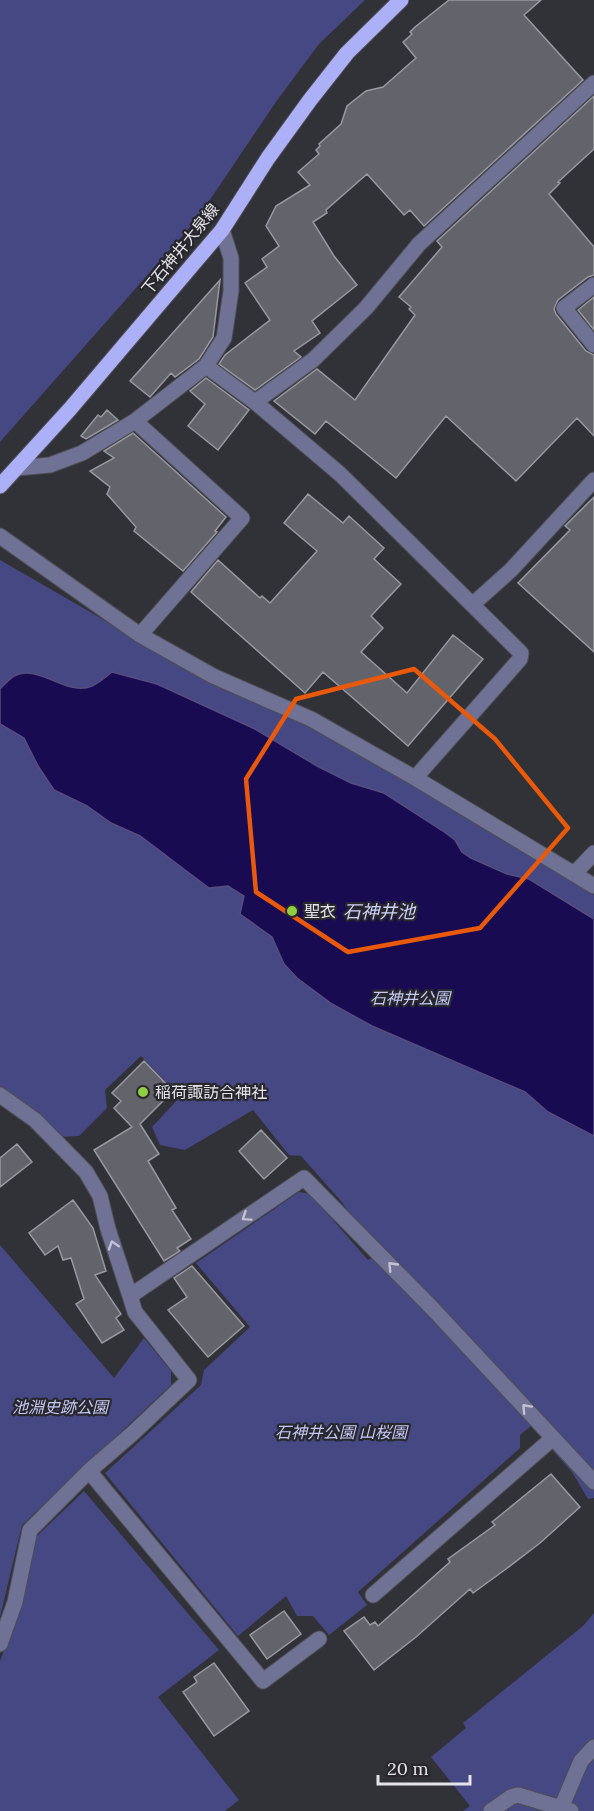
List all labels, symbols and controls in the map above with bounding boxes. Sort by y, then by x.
street label: 下石神井大泉線 [137,199,223,299]
water label: 石神井池 [343,900,417,923]
place label: 聖衣 [304,901,336,921]
marker: 聖衣 [285,904,299,918]
park label: 石神井公園 [370,988,452,1008]
place label: 稲荷諏訪合神社 [155,1082,267,1102]
marker: 稲荷諏訪合神社 [136,1085,150,1099]
one-way arrow [242,1210,253,1221]
one-way arrow [107,1240,120,1251]
one-way arrow [388,1263,399,1273]
park label: 池淵史跡公園 [12,1397,110,1417]
one-way arrow [522,1405,533,1416]
park label: 石神井公園 山桜園 [275,1422,409,1442]
scale bar [378,1748,470,1786]
text: 20 m [387,1757,429,1780]

